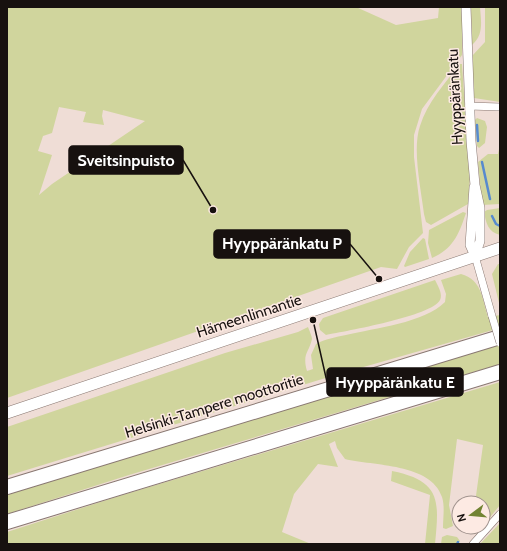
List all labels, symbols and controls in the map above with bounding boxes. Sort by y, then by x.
street label: Hyyppäränkatu [443,48,467,146]
callout: Sveitsinpuisto [69,146,183,174]
text: Sveitsinpuisto [77,151,175,170]
callout: Hyyppäränkatu P [214,230,350,258]
text: Hyyppäränkatu P [222,234,342,253]
street label: Hämeenlinnantie [194,290,304,341]
callout: Hyyppäränkatu E [327,368,463,396]
street label: Helsinki-Tampere moottoritie [123,370,306,442]
text: Hyyppäränkatu E [335,373,455,392]
north arrow [451,495,491,535]
text: N [454,512,469,523]

